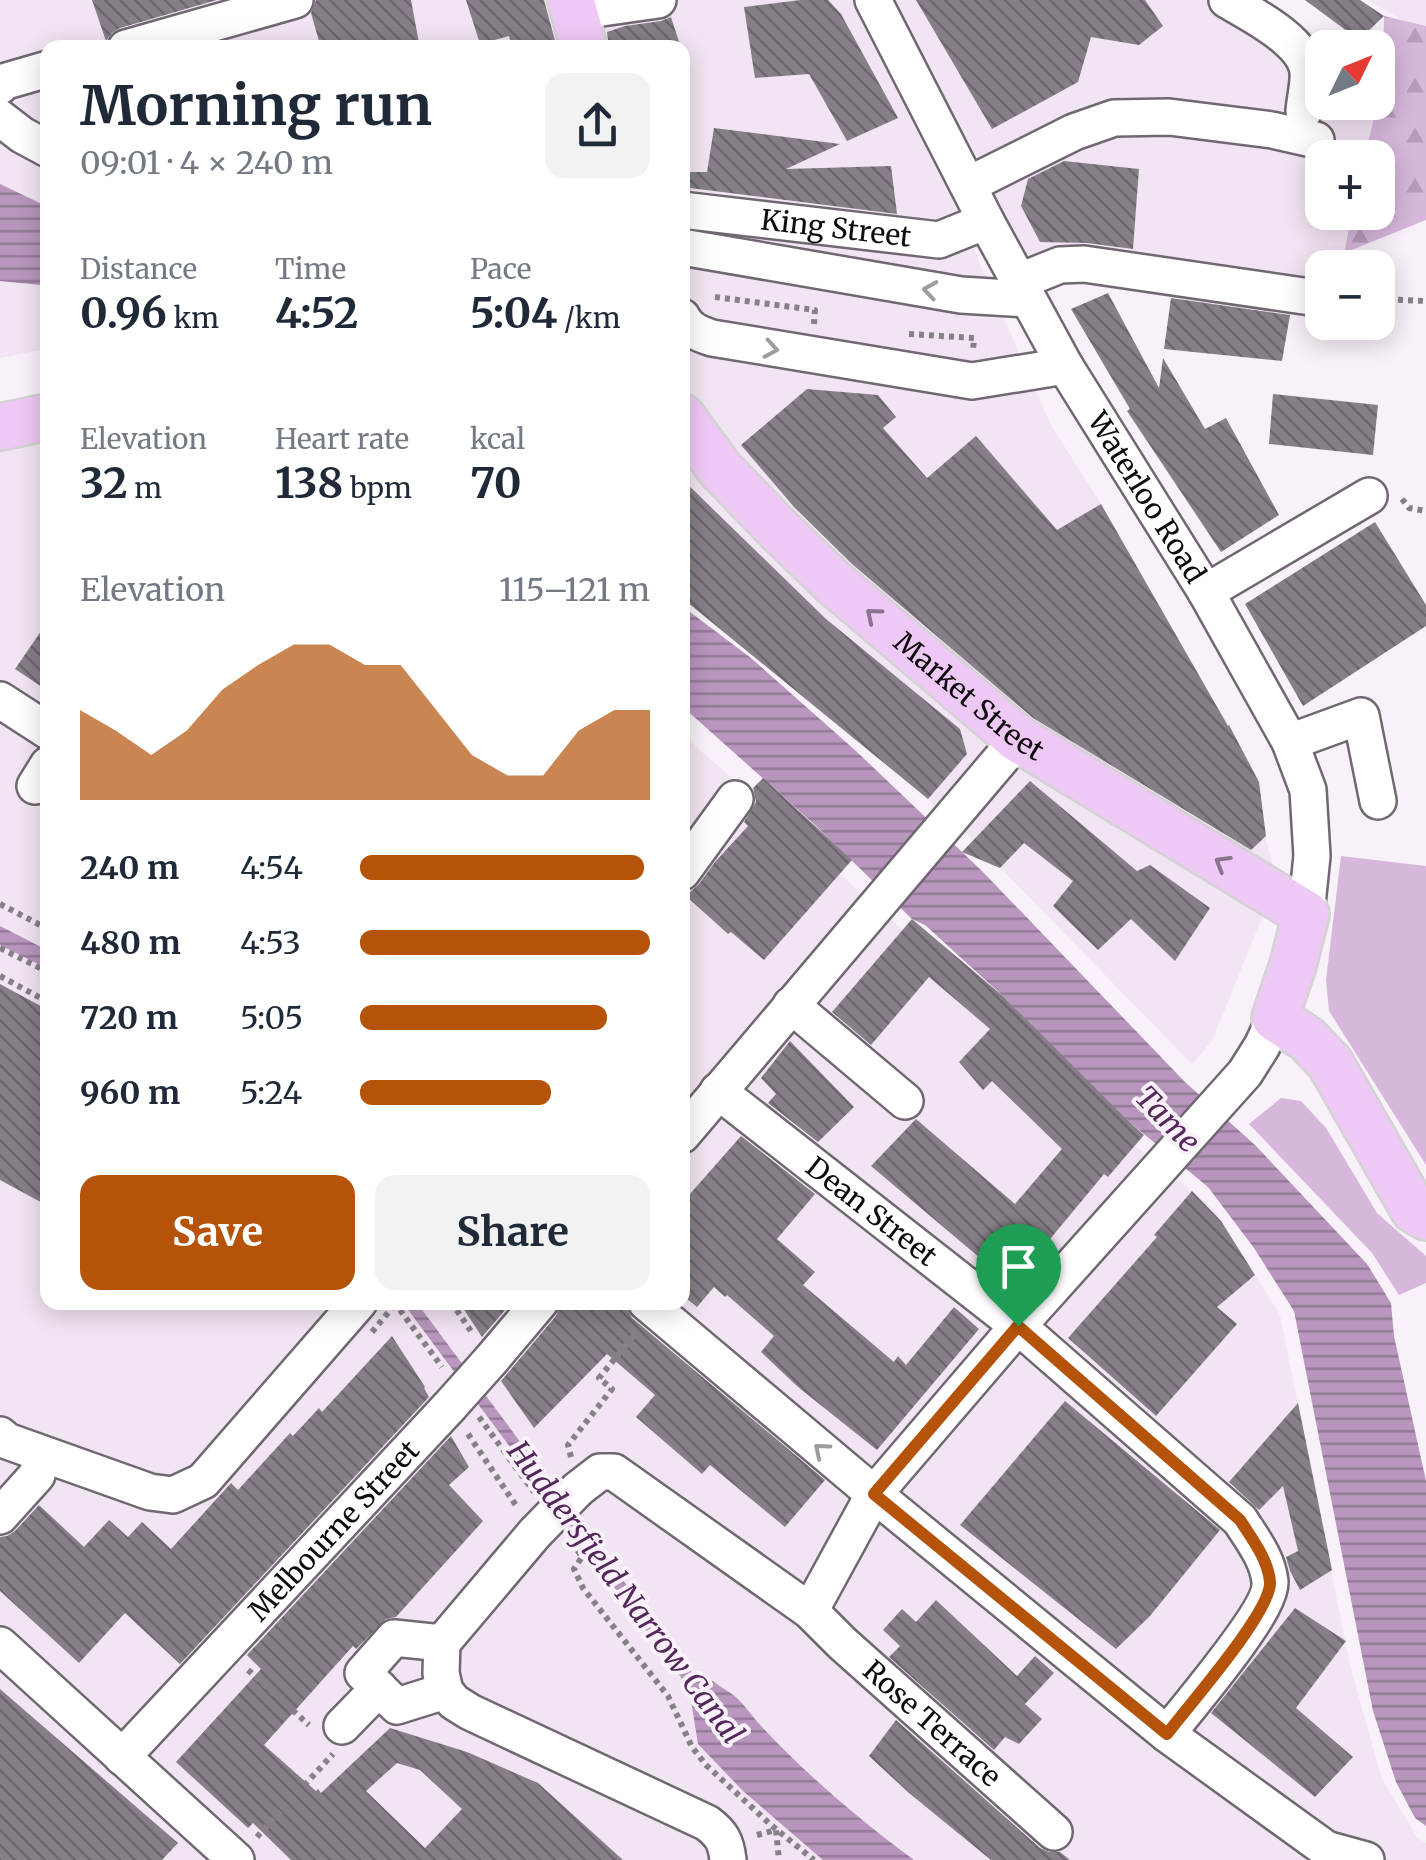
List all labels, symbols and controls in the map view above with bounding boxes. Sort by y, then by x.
north arrow [1305,30,1395,120]
map controls [1305,30,1395,340]
text: Morning run [80,71,432,140]
button: share [545,73,650,178]
button: + [1305,140,1395,230]
text: 09:01 · 4 × 240 m [80,143,333,183]
street label: King Street [759,201,913,255]
button: − [1305,250,1395,340]
text: Distance [80,251,197,287]
text: Time [275,251,346,287]
text: Pace [470,251,531,287]
one-way arrow [922,280,938,301]
text: 0.96 [80,287,167,339]
text: 4:52 [275,287,358,339]
text: 5:04 [470,287,557,339]
text: km [167,300,219,336]
text: /km [557,300,620,336]
one-way arrow [762,337,779,358]
street label: Waterloo Road [1079,404,1214,590]
text: Elevation [80,421,207,457]
text: Heart rate [275,421,409,457]
text: kcal [470,421,525,457]
text: 32 [80,457,128,509]
text: 138 [275,457,343,509]
text: 70 [470,457,522,509]
text: m [128,470,162,506]
text: bpm [343,470,412,506]
text: Elevation [80,570,225,610]
text: 115–121 m [499,570,650,610]
one-way arrow [866,609,884,627]
street label: Market Street [887,624,1051,769]
text: 240 m [80,848,179,888]
text: 4:54 [240,848,303,888]
one-way arrow [1215,856,1233,875]
text: 480 m [80,923,181,963]
text: 4:53 [240,923,301,963]
text: 720 m [80,998,178,1038]
text: 5:05 [240,998,303,1038]
text: 960 m [80,1073,180,1113]
text: 5:24 [240,1073,302,1113]
water label: Tame [1127,1078,1209,1160]
street label: Dean Street [799,1149,944,1274]
button: Save [80,1175,355,1290]
button: Share [375,1175,650,1290]
pin [976,1224,1061,1327]
icon: arrive [991,1239,1046,1294]
water label: Huddersfield Narrow Canal [499,1432,752,1751]
street label: Melbourne Street [241,1433,427,1628]
one-way arrow [814,1443,833,1461]
street label: Rose Terrace [856,1652,1008,1794]

